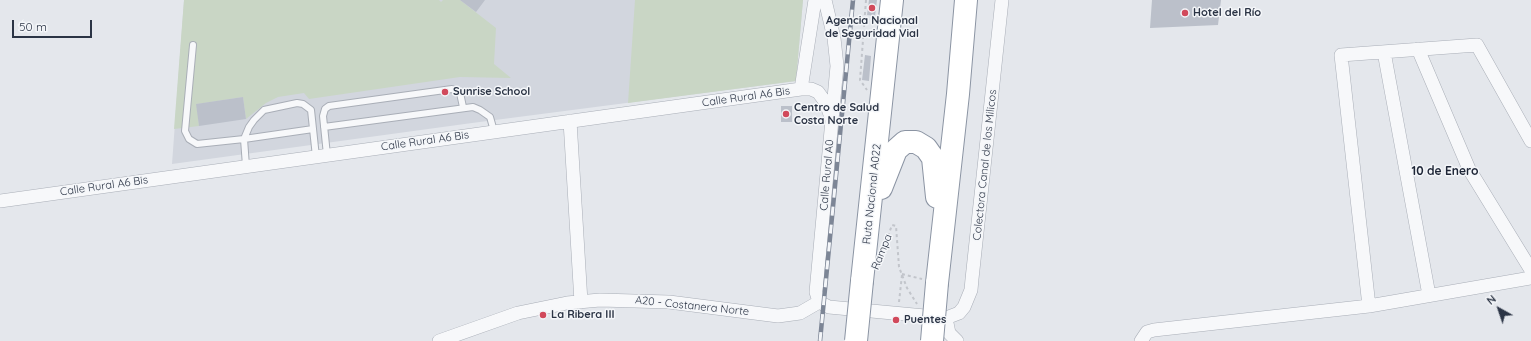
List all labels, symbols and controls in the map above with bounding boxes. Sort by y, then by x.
marker: Agencia Nacional de Seguridad Vial [867,3,877,13]
place label: Hotel del Río [1193,6,1261,20]
marker: Hotel del Río [1180,8,1190,18]
scale bar [14,12,94,38]
place label: Agencia Nacional de Seguridad Vial [825,14,919,40]
text: 50 m [19,19,47,34]
street label: Calle Rural A6 Bis [701,84,791,110]
place label: Sunrise School [453,85,530,99]
marker: Sunrise School [440,87,450,97]
street label: Colectora Canal de los Milicos [971,89,999,241]
place label: Centro de Salud Costa Norte [794,101,879,127]
marker: Centro de Salud Costa Norte [781,109,791,119]
street label: Calle Rural A6 Bis [380,128,470,154]
street label: Calle Rural A0 [817,139,837,211]
street label: Ruta Nacional A022 [860,143,884,245]
district label: 10 de Enero [1412,164,1478,178]
street label: Calle Rural A6 Bis [59,173,149,199]
street label: Rampa [869,232,895,272]
north arrow [1479,289,1519,329]
text: N [1484,292,1499,308]
street label: A20 - Costanera Norte [634,293,750,319]
place label: La Ribera III [551,308,614,322]
marker: La Ribera III [538,310,548,320]
place label: Puentes [904,313,946,327]
marker: Puentes [891,315,901,325]

